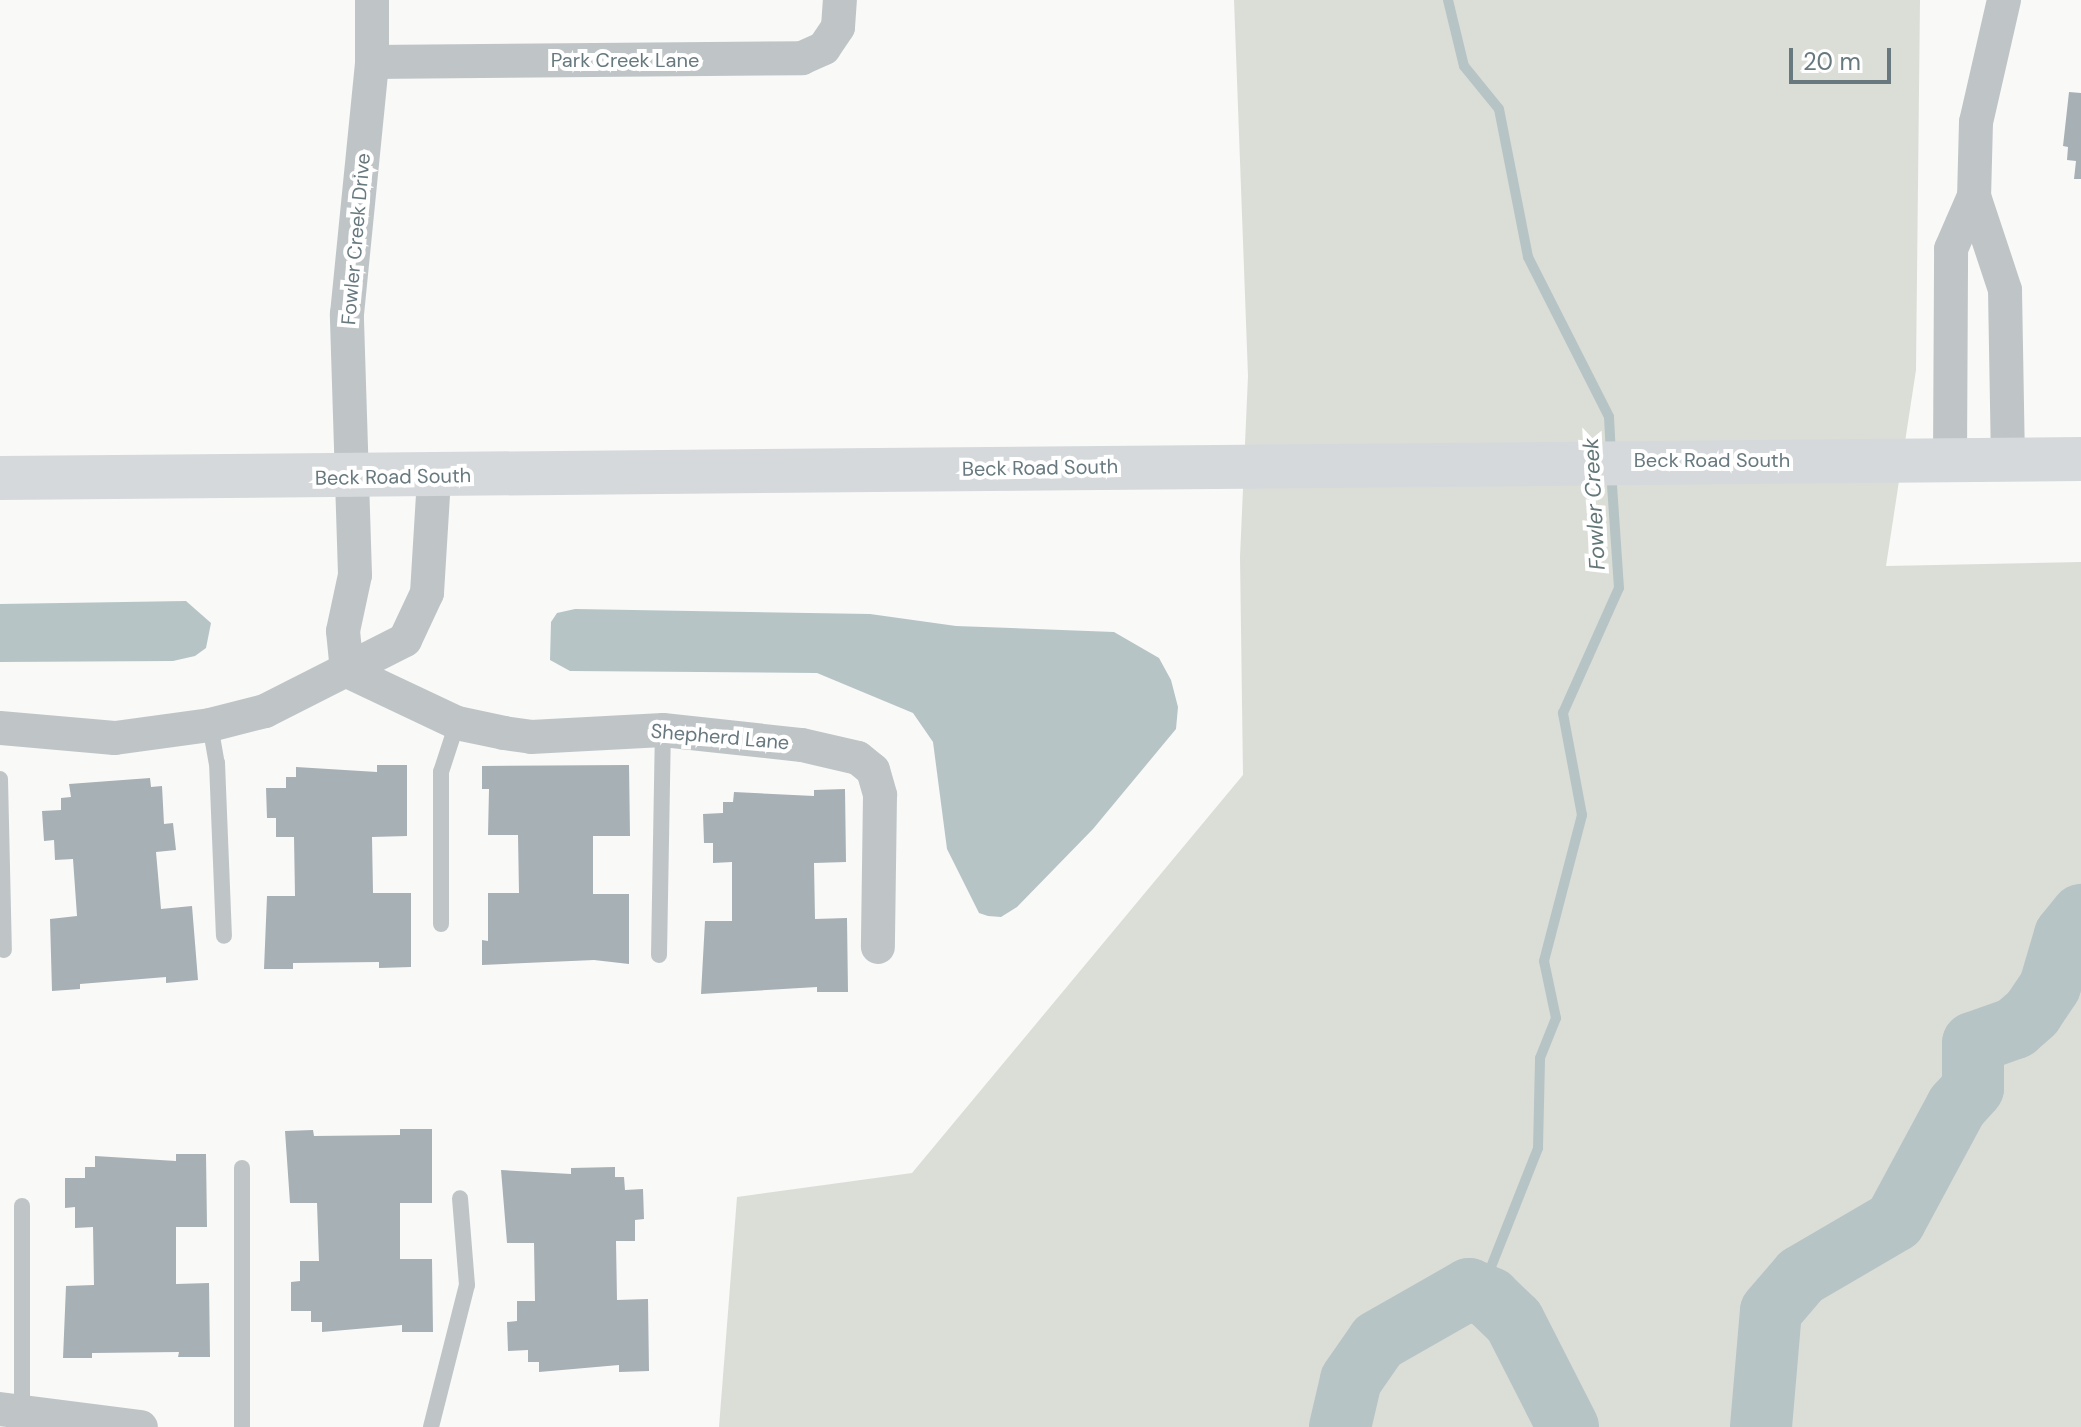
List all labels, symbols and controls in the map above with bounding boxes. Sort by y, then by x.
scale bar [1793,32,1895,82]
text: 20 m [1803,46,1861,77]
street label: Park Creek Lane [551,48,699,72]
street label: Fowler Creek Drive [337,152,375,326]
water label: Fowler Creek [1577,437,1611,571]
street label: Beck Road South [1634,448,1790,472]
street label: Beck Road South [962,455,1118,481]
street label: Beck Road South [315,464,471,490]
street label: Shepherd Lane [650,719,790,755]

